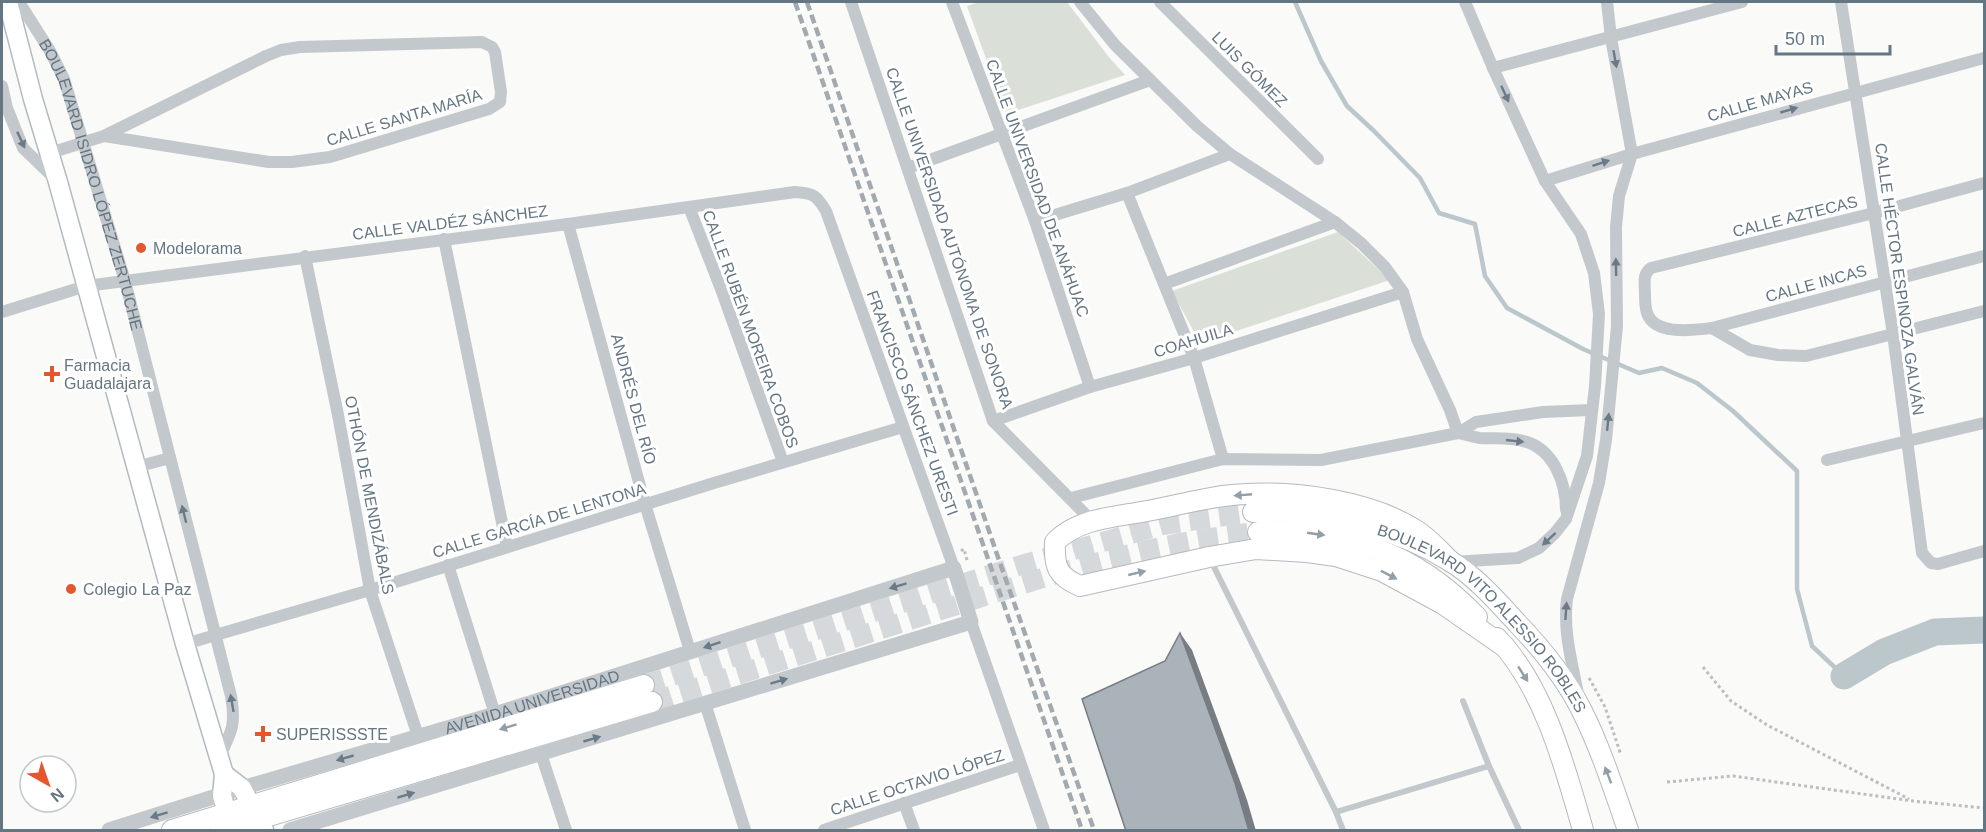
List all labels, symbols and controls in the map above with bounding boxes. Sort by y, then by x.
scale bar [1776,18,1890,56]
street label: LUIS GÓMEZ [1209,28,1291,110]
text: 50 m [1785,29,1825,49]
street label: BOULEVARD ISIDRO LÓPEZ ZERTUCHE [36,36,145,332]
one-way arrow [1611,50,1620,69]
street label: CALLE UNIVERSIDAD DE ANÁHUAC [983,57,1093,319]
street label: CALLE UNIVERSIDAD AUTÓNOMA DE SONORA [883,65,1017,411]
street label: CALLE MAYAS [1706,78,1815,125]
street label: CALLE SANTA MARÍA [324,85,484,149]
one-way arrow [1500,85,1510,103]
one-way arrow [1780,105,1798,114]
one-way arrow [15,131,25,149]
street label: CALLE HÉCTOR ESPINOZA GALVÁN [1872,142,1928,416]
one-way arrow [1592,158,1610,167]
street label: CALLE AZTECAS [1731,193,1859,240]
street label: CALLE VALDÉZ SÁNCHEZ [351,201,549,243]
street label: CALLE RUBÉN MOREIRA COBOS [700,208,802,450]
place label: Modelorama [153,240,242,257]
marker: Modelorama [134,241,148,255]
one-way arrow [1611,258,1621,277]
street label: CALLE INCAS [1764,262,1869,305]
street label: FRANCISCO SÁNCHEZ URESTI [864,288,962,518]
street label: COAHUILA [1152,320,1235,361]
street label: ANDRÉS DEL RÍO [608,332,660,466]
place label: Farmacia Guadalajara [64,357,151,392]
marker: Farmacia Guadalajara [45,367,59,381]
street label: OTHÓN DE MENDIZÁBALS [342,394,398,596]
one-way arrow [1604,412,1613,431]
one-way arrow [1506,436,1525,446]
street label: CALLE GARCÍA DE LENTONA [430,479,648,561]
one-way arrow [1233,490,1252,500]
one-way arrow [178,504,188,523]
street label: BOULEVARD VITO ALESSIO ROBLES [1375,521,1589,715]
one-way arrow [1307,530,1326,539]
one-way arrow [1542,532,1556,546]
one-way arrow [1128,568,1147,577]
one-way arrow [1380,570,1397,580]
place label: Colegio La Paz [83,581,192,598]
marker: Colegio La Paz [64,582,78,596]
one-way arrow [889,582,907,591]
one-way arrow [1561,602,1570,621]
one-way arrow [703,640,721,650]
one-way arrow [1517,665,1528,682]
street label: AVENIDA UNIVERSIDAD [443,667,622,737]
one-way arrow [770,676,788,685]
one-way arrow [227,693,236,712]
one-way arrow [499,723,517,732]
marker: SUPERISSSTE [254,725,272,743]
place label: SUPERISSSTE [276,726,388,743]
one-way arrow [584,734,602,743]
street label: CALLE OCTAVIO LÓPEZ [828,745,1006,819]
north arrow [18,754,78,814]
one-way arrow [336,754,354,763]
one-way arrow [1603,766,1613,784]
text: N [47,785,67,805]
one-way arrow [397,790,415,799]
one-way arrow [150,811,168,820]

